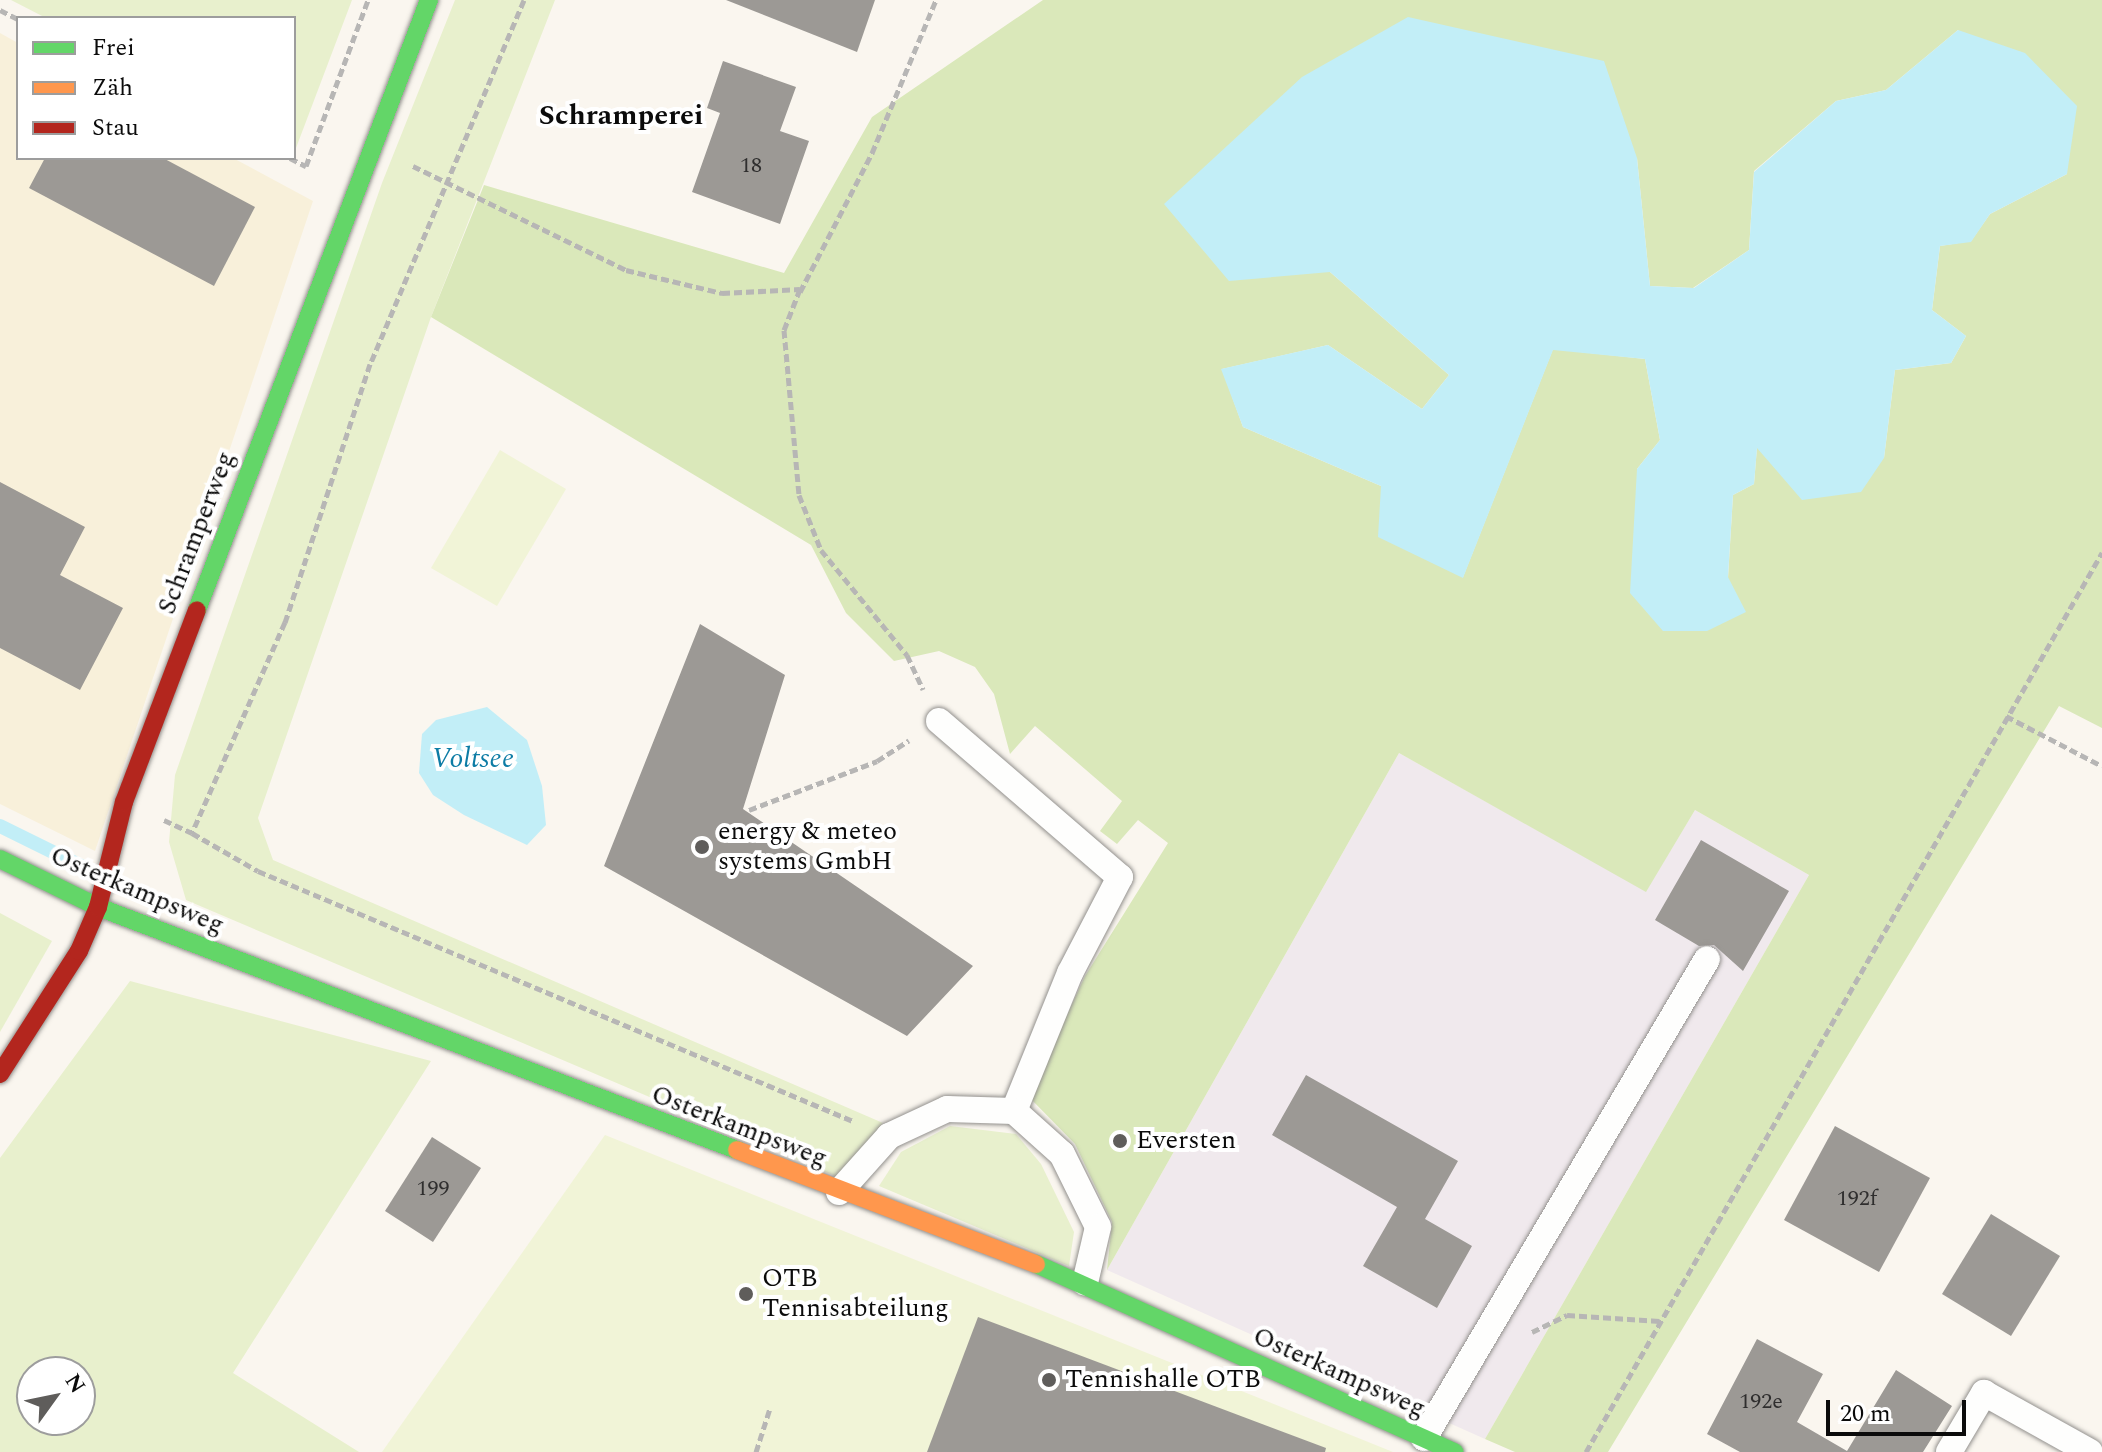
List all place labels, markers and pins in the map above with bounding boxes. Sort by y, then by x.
place label: energy & meteo systems GmbH [718,816,897,878]
marker: energy & meteo systems GmbH [693,838,711,856]
place label: Eversten [1136,1125,1236,1157]
marker: Eversten [1111,1132,1129,1150]
place label: OTB Tennisabteilung [762,1263,949,1324]
marker: OTB Tennisabteilung [737,1285,755,1303]
place label: Tennishalle OTB [1065,1364,1261,1396]
marker: Tennishalle OTB [1040,1371,1058,1389]

